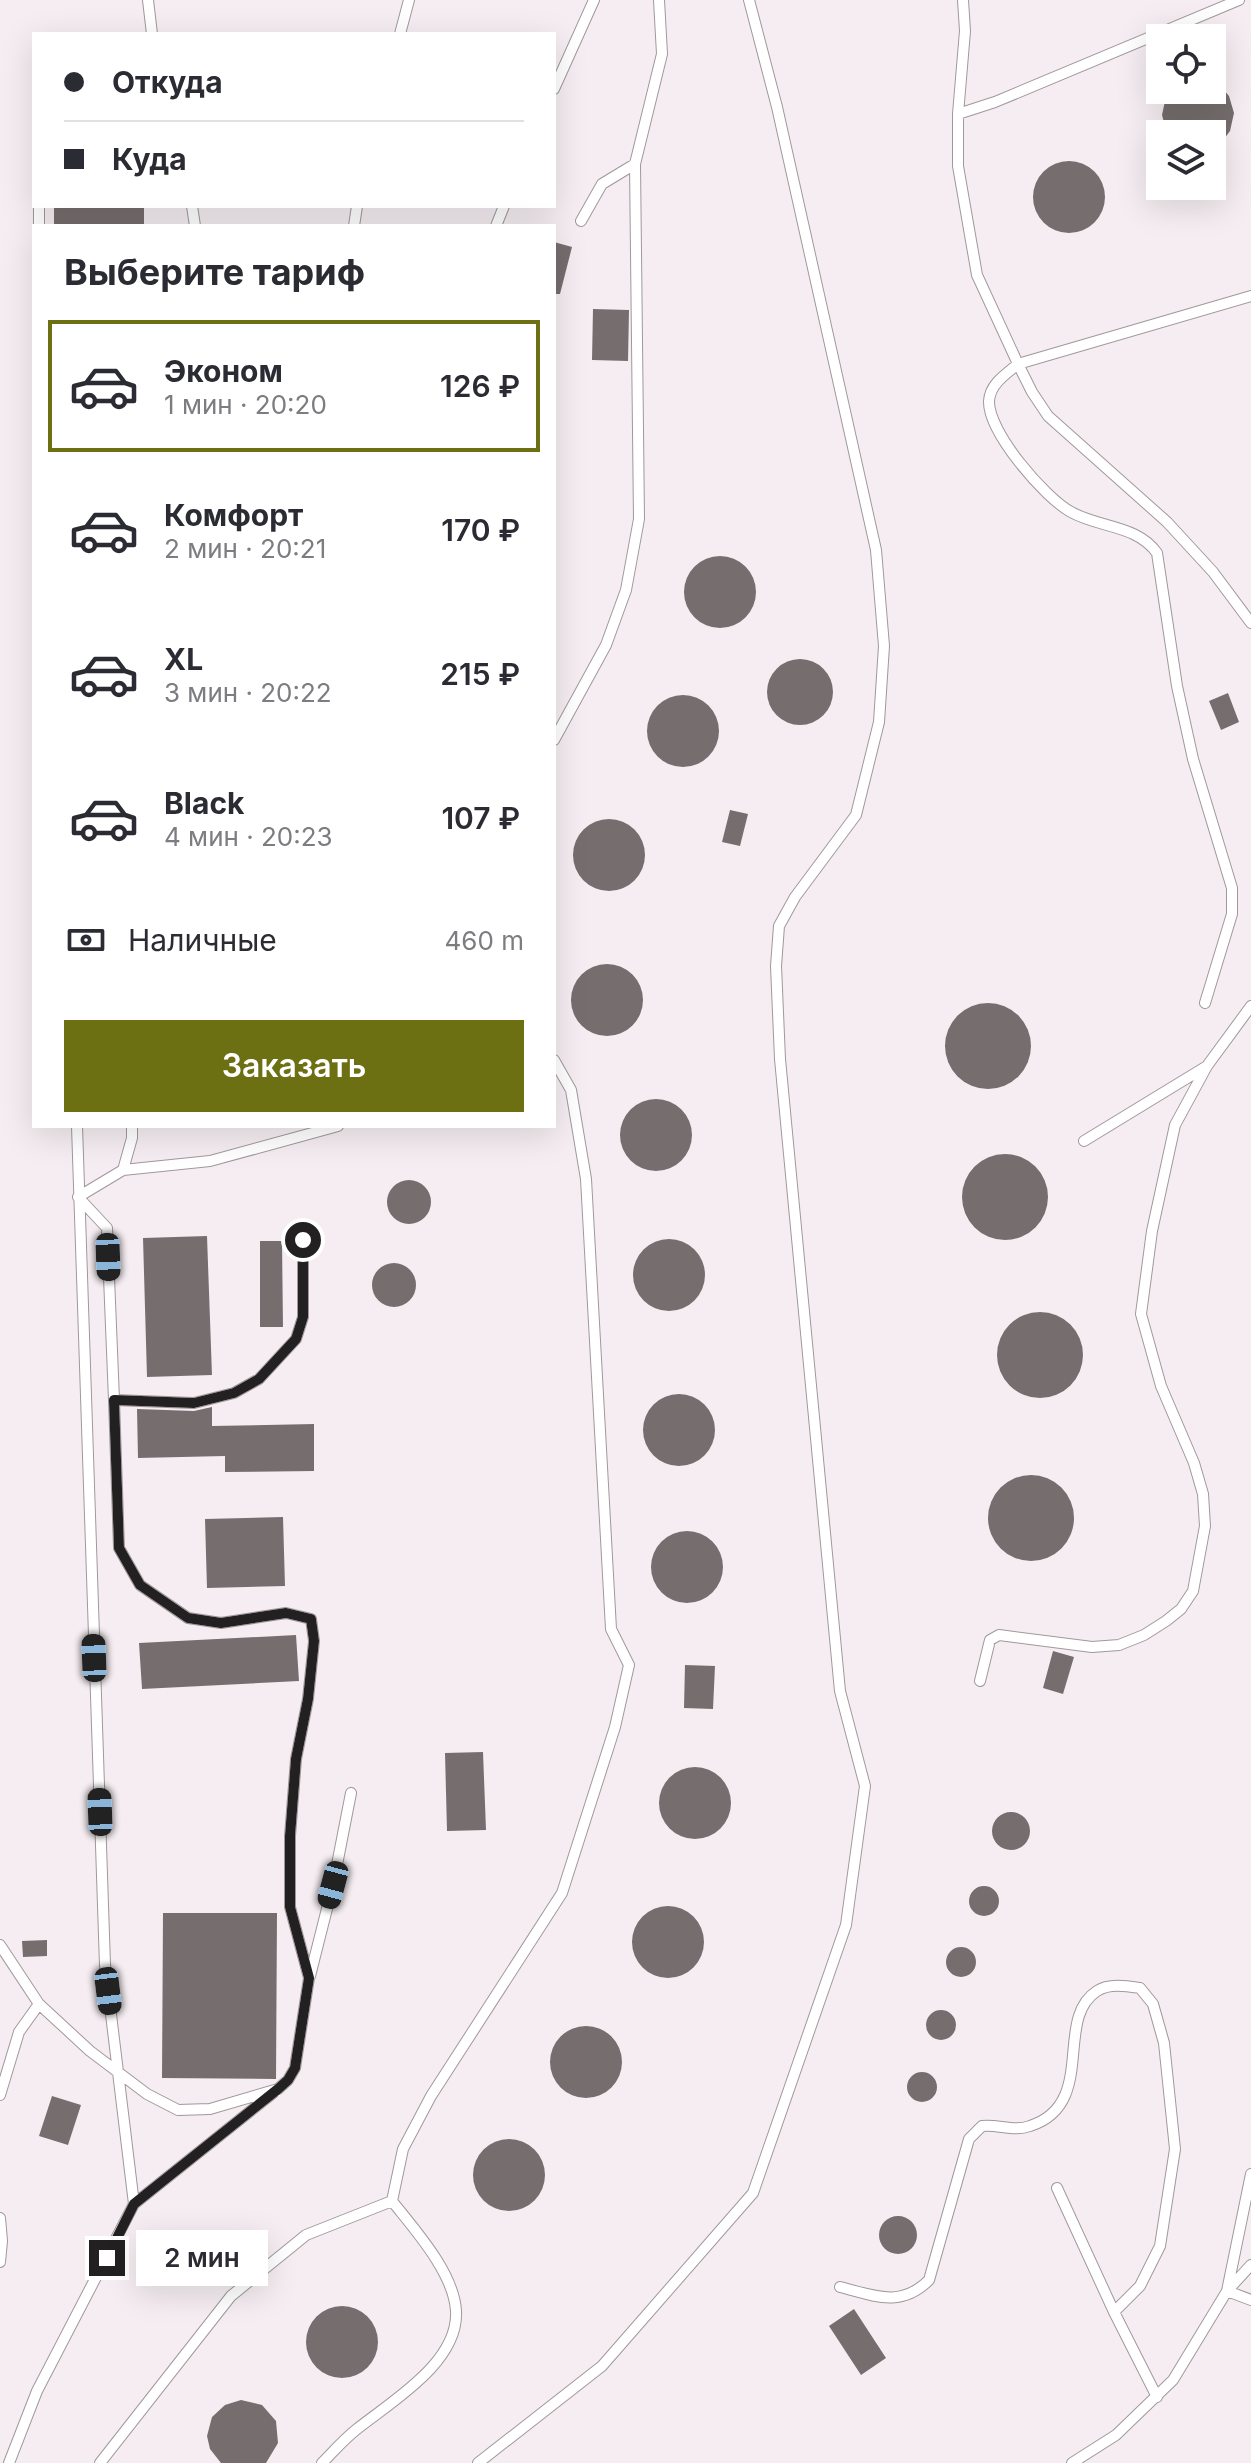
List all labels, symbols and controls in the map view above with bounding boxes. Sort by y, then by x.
map controls [1146,24,1226,200]
button: locate [1146,24,1226,104]
text: Откуда [112,64,223,100]
button: layers [1146,120,1226,200]
text: Куда [112,141,187,177]
text: Выберите тариф [64,250,365,294]
icon: car [68,350,140,422]
text: Эконом [164,353,283,389]
text: 126 ₽ [440,368,520,404]
text: 1 мин · 20:20 [164,389,327,420]
icon: car [68,494,140,566]
text: Комфорт [164,497,303,533]
text: 170 ₽ [441,512,520,548]
text: 2 мин · 20:21 [164,533,326,564]
icon: car [68,638,140,710]
text: XL [164,641,203,677]
text: 215 ₽ [440,656,520,692]
text: 3 мин · 20:22 [164,677,332,708]
icon: car [68,782,140,854]
text: Black [164,785,244,821]
text: 107 ₽ [441,800,520,836]
text: 4 мин · 20:23 [164,821,333,852]
icon: cash [64,918,108,962]
text: Наличные [128,922,277,958]
text: 460 m [445,925,524,956]
button: Заказать [64,1020,524,1112]
route start [285,1222,321,1258]
car [95,1233,121,1281]
car [81,1634,107,1682]
car [87,1788,113,1836]
car [315,1859,351,1911]
car [93,1966,123,2016]
callout: 2 мин [135,2230,267,2286]
route end [89,2240,125,2276]
text: 2 мин [164,2242,240,2273]

